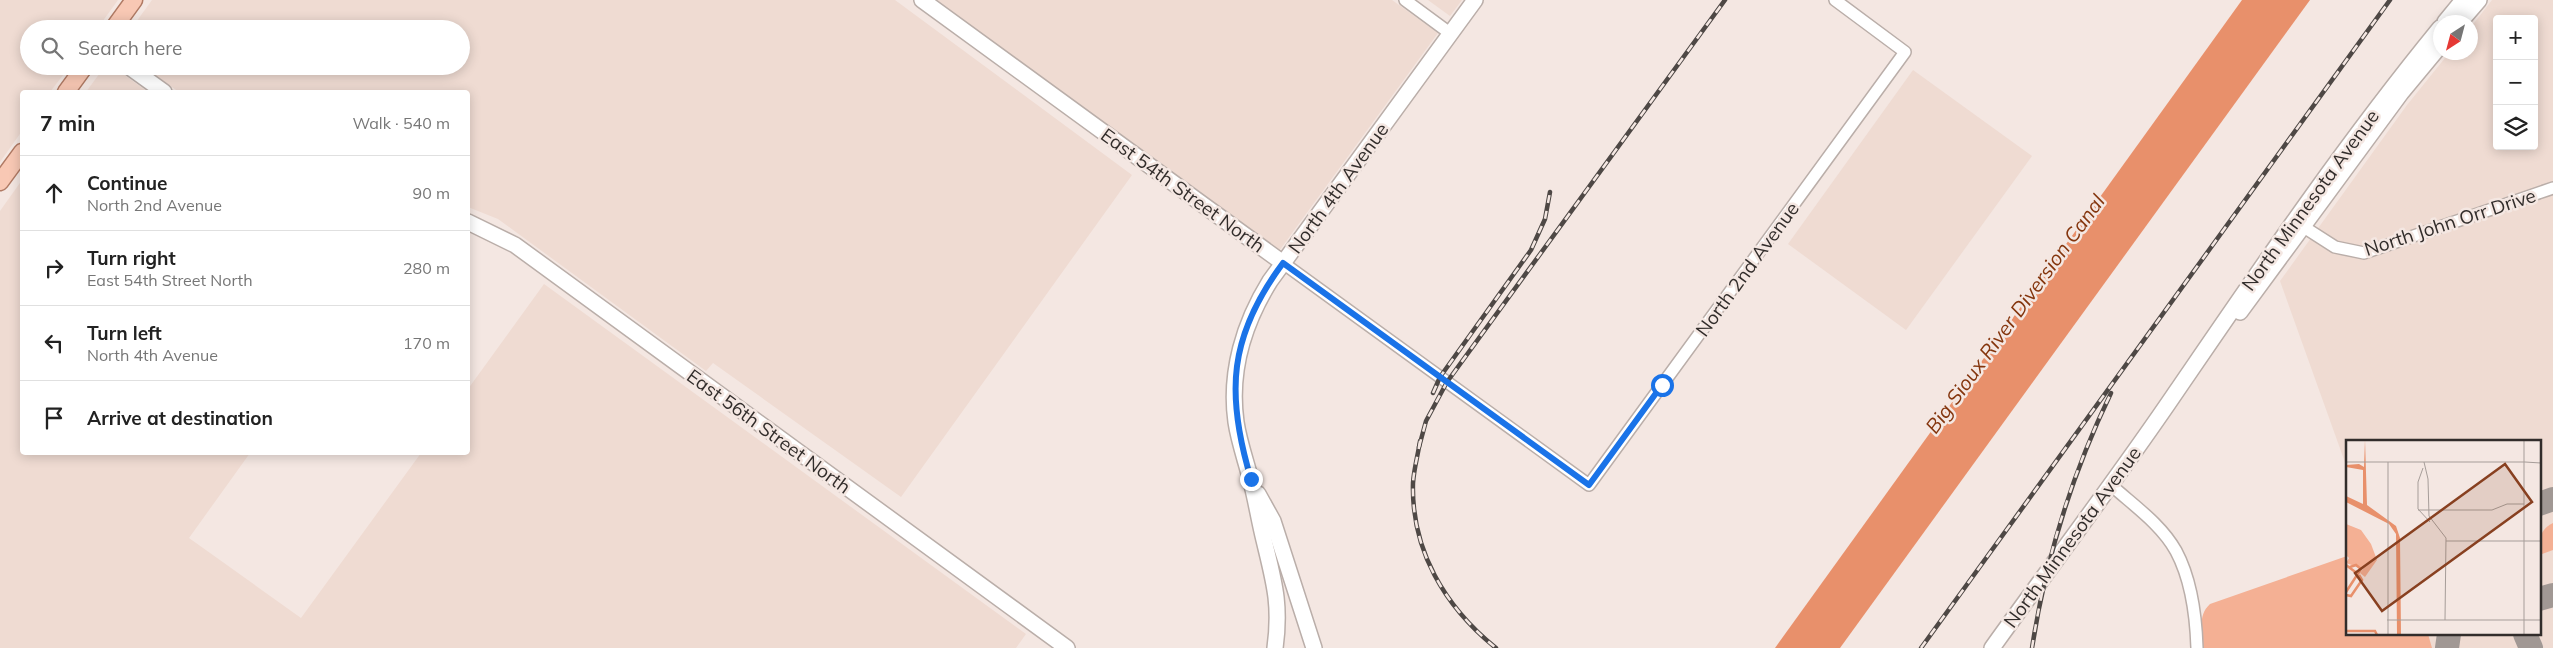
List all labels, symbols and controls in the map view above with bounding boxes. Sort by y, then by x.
north arrow [2433,15,2478,60]
map controls [2493,15,2538,150]
button: + [2493,15,2538,60]
search box [20,20,470,75]
icon: search [38,34,66,62]
text: Search here [78,36,182,60]
button: − [2493,60,2538,105]
street label: North Minnesota Avenue [2236,105,2384,295]
button: layers [2493,105,2538,150]
text: 7 min [40,110,95,136]
text: Walk · 540 m [352,113,450,133]
street label: North 4th Avenue [1283,118,1393,258]
street label: East 54th Street North [1096,123,1270,257]
text: Continue [87,171,167,195]
icon: ahead [40,179,68,207]
text: 90 m [413,183,450,203]
street label: North John Orr Drive [2361,183,2539,261]
water label: Big Sioux River Diversion Canal [1919,189,2110,438]
text: North 2nd Avenue [87,195,222,215]
street label: North 2nd Avenue [1690,197,1804,341]
text: Turn right [87,246,176,270]
icon: right [40,254,68,282]
text: 280 m [403,258,450,278]
text: East 54th Street North [87,270,253,290]
text: Turn left [87,321,162,345]
icon: left [40,329,68,357]
text: 170 m [403,333,450,353]
text: North 4th Avenue [87,345,218,365]
street label: East 56th Street North [682,364,856,498]
route start [1651,374,1674,397]
icon: arrive [40,404,68,432]
text: Arrive at destination [87,406,273,430]
inset map [2346,440,2540,636]
street label: North Minnesota Avenue [1998,442,2146,632]
route end [1240,468,1263,491]

